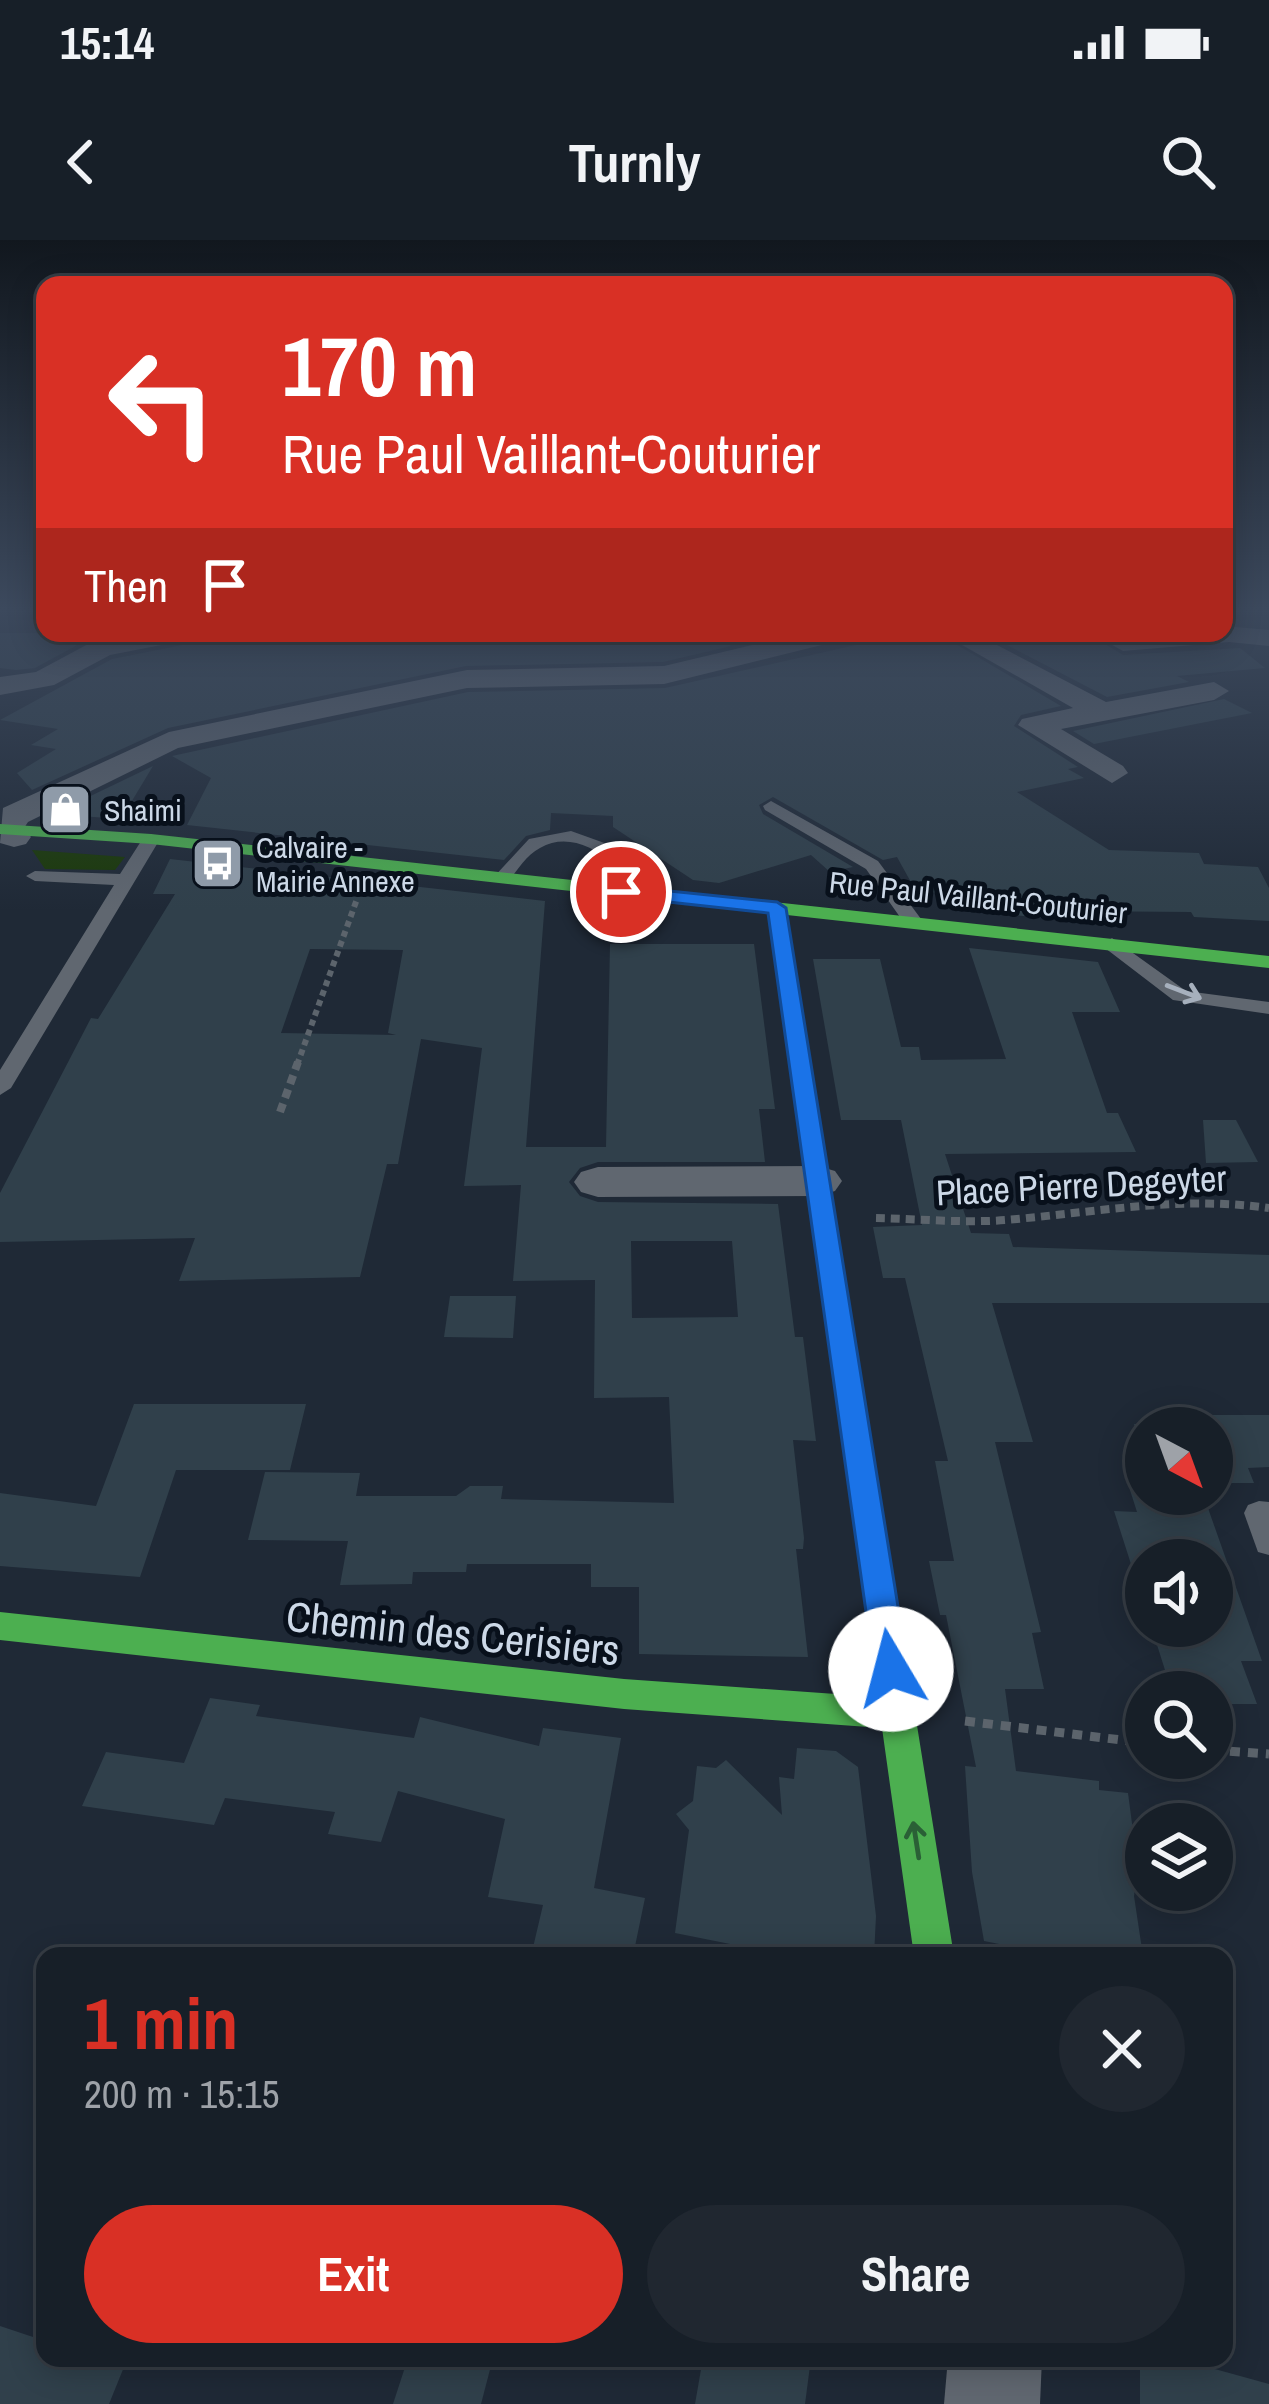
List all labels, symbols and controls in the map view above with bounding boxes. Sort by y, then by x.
text: 15:14 [60,12,154,73]
text: Turnly [568,126,701,199]
icon: back [48,129,114,195]
icon: search [1155,129,1221,195]
text: 170 m [282,309,477,422]
icon: left [84,324,240,480]
text: Rue Paul Vaillant-Couturier [282,417,820,490]
icon: arrive [192,552,258,618]
text: Then [84,555,168,616]
shop icon: Shaimi [37,782,93,838]
place label: Shaimi [104,790,182,830]
place label: Calvaire - Mairie Annexe [256,827,415,901]
bus stop icon: Calvaire - Mairie Annexe [189,836,245,892]
pin [570,841,672,943]
icon: arrive [588,859,654,925]
street label: Rue Paul Vaillant-Couturier [827,861,1130,933]
one-way arrow [1165,983,1202,1004]
street label: Place Pierre Degeyter [935,1153,1227,1217]
north arrow [1125,1407,1233,1515]
map controls [1125,1407,1233,1911]
button: sound [1125,1539,1233,1647]
street label: Chemin des Cerisiers [284,1588,622,1678]
position arrow [828,1606,954,1732]
button: search [1125,1671,1233,1779]
button: layers [1125,1803,1233,1911]
one-way arrow [904,1822,927,1861]
text: 1 min [84,1974,238,2071]
button: close [1059,1986,1185,2112]
text: 200 m · 15:15 [84,2068,280,2120]
button: Exit [84,2205,623,2343]
button: Share [647,2205,1185,2343]

